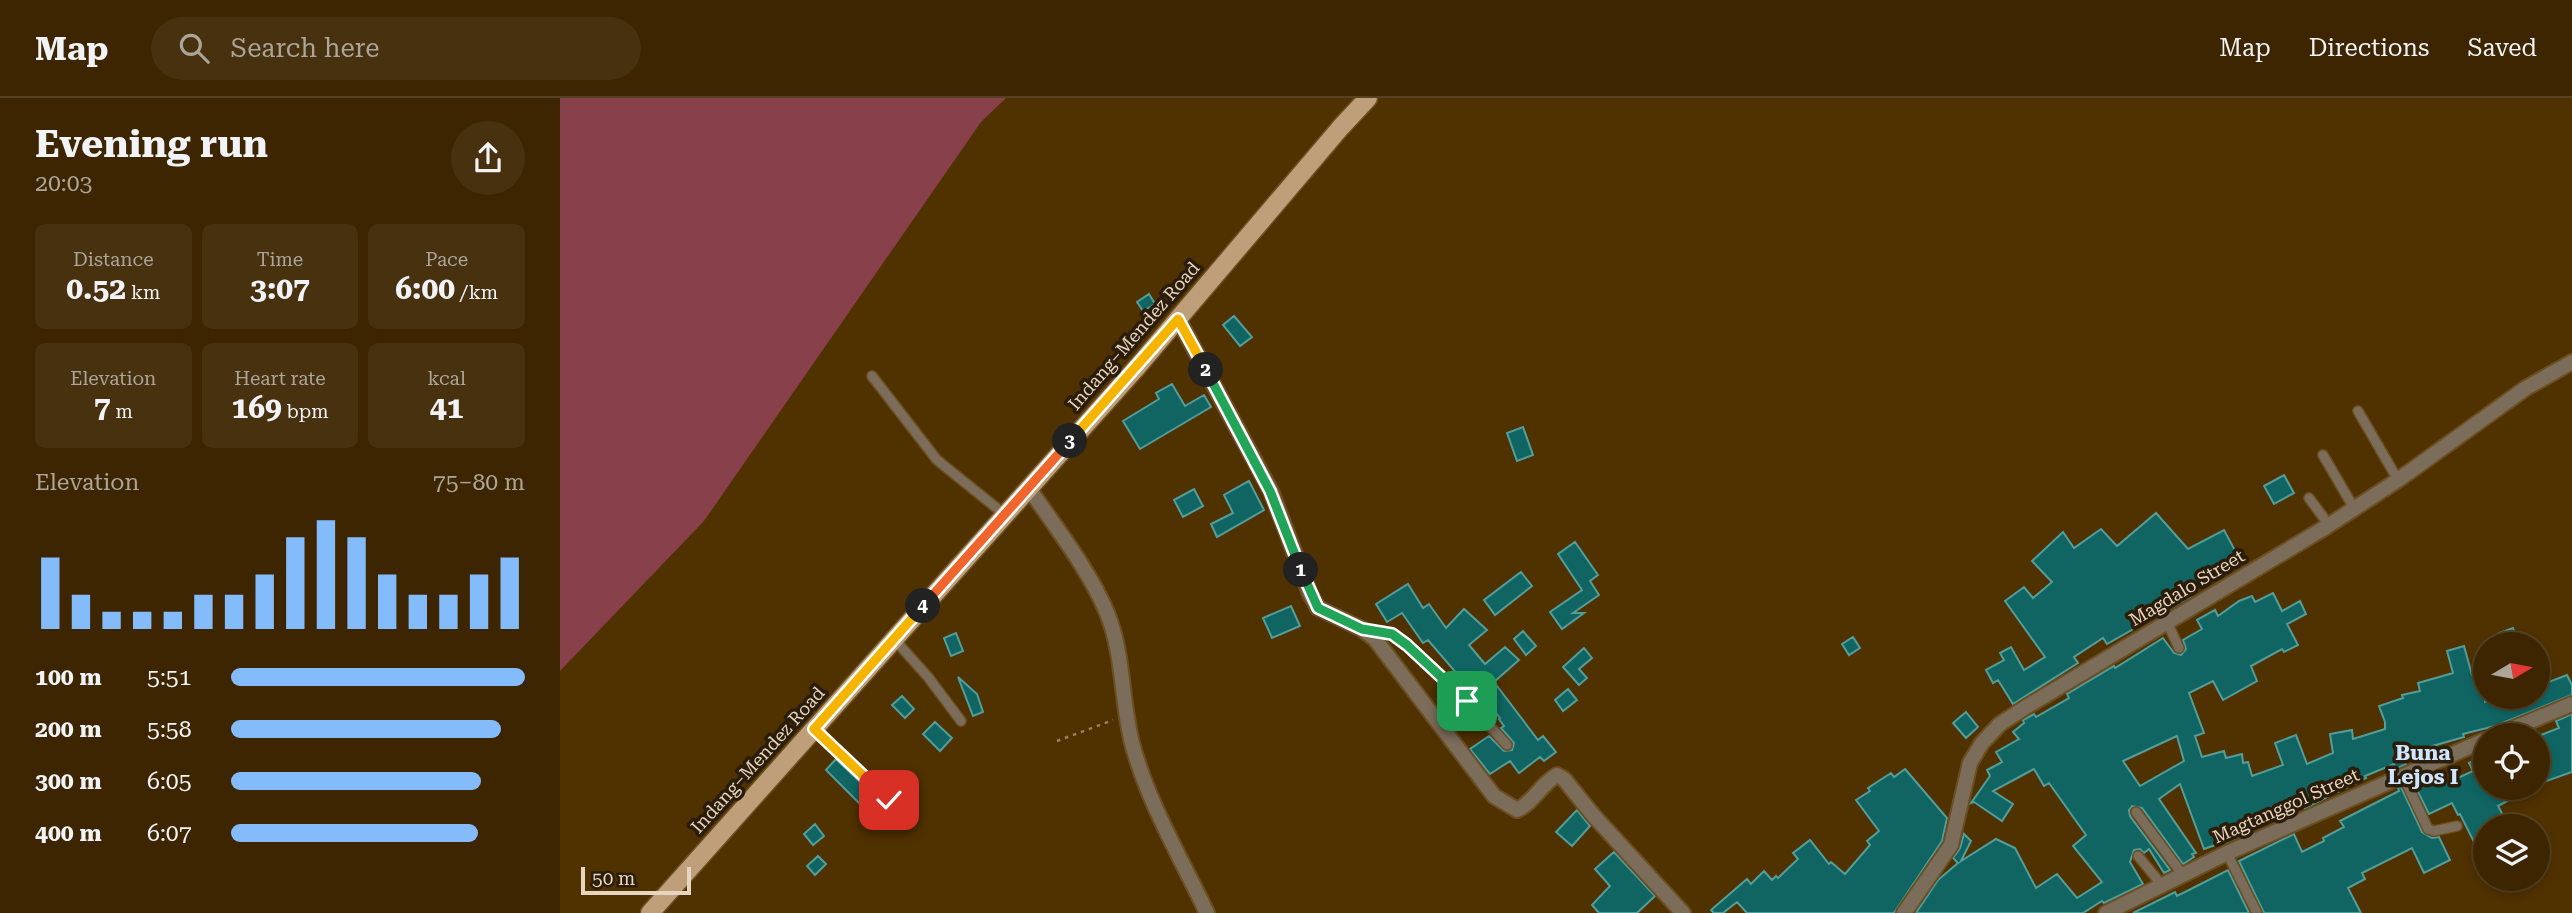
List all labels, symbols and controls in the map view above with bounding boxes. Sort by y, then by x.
search box [151,17,641,80]
text: Map [35,29,109,68]
icon: search [175,29,213,67]
text: Search here [231,33,380,63]
text: Map [2219,34,2271,62]
text: Directions [2309,34,2429,62]
text: Saved [2467,34,2537,62]
button: share [451,121,525,195]
text: Evening run [35,122,268,166]
text: 20:03 [35,170,92,197]
text: Distance [73,248,154,271]
text: Time [257,248,303,271]
text: Pace [425,248,468,271]
street label: Indang–Mendez Road [1064,257,1204,414]
text: 0.52 [66,271,126,306]
text: 3:07 [250,271,310,306]
text: 6:00 [395,271,455,306]
text: km [126,281,160,304]
text: /km [455,281,498,304]
pin: 2 [1188,352,1224,388]
text: 2 [1200,358,1211,381]
text: Elevation [70,367,156,390]
text: Heart rate [234,367,326,390]
text: kcal [428,367,466,390]
text: 7 [94,390,111,425]
text: 169 [231,390,282,425]
text: 41 [430,390,463,425]
text: m [111,400,133,423]
text: bpm [282,400,329,423]
pin: 3 [1052,424,1088,458]
text: 3 [1064,429,1075,452]
text: Elevation [35,469,139,496]
text: 75–80 m [433,469,525,496]
street label: Magdalo Street [2125,545,2248,630]
pin: 1 [1284,552,1318,588]
text: 1 [1295,558,1306,581]
pin: 4 [906,588,940,624]
text: 4 [917,594,928,617]
north arrow [2473,632,2550,709]
map controls [2473,632,2550,891]
text: 100 m [35,664,102,691]
text: 5:51 [147,664,192,691]
pin [1437,671,1497,731]
street label: Indang–Mendez Road [686,682,829,837]
icon: arrive [1448,682,1486,720]
text: 200 m [35,716,102,743]
text: 5:58 [147,716,192,743]
button: locate [2473,723,2550,800]
district label: Buna Lejos I [2388,741,2458,789]
street label: Magtanggol Street [2209,764,2363,847]
text: 300 m [35,768,102,795]
text: 6:05 [147,768,192,795]
pin [859,770,919,830]
icon: check [870,781,908,819]
button: layers [2473,814,2550,891]
text: 400 m [35,820,102,847]
text: 6:07 [147,820,192,847]
scale bar [581,864,691,896]
text: 50 m [592,867,635,890]

